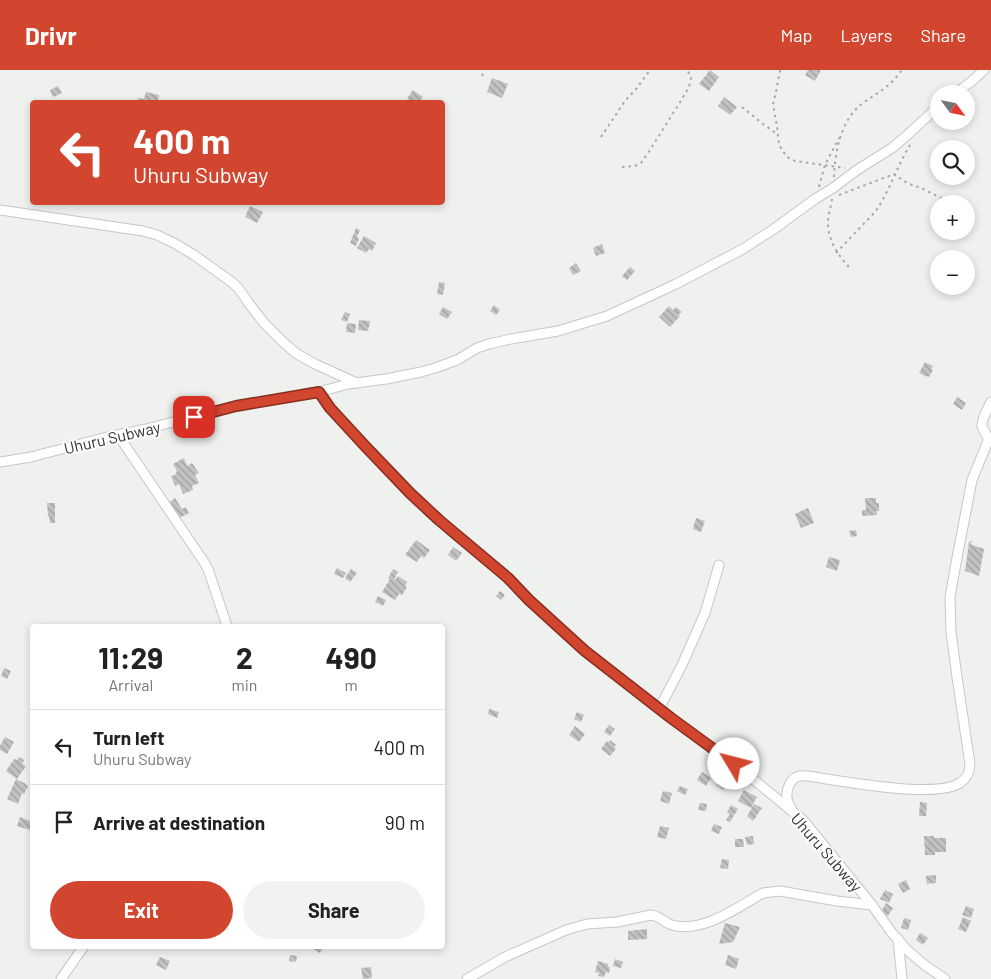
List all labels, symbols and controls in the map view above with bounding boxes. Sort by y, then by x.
text: Drivr [25,21,77,50]
text: Map [780,24,812,46]
text: Layers [840,24,893,46]
text: Share [921,24,966,46]
north arrow [930,85,975,130]
map controls [930,85,975,295]
text: 400 m [133,119,230,161]
icon: left [50,120,115,185]
button: search [930,140,975,185]
text: Uhuru Subway [133,161,268,187]
button: + [930,195,975,240]
button: − [930,250,975,295]
pin [173,396,215,438]
icon: arrive [180,403,208,431]
street label: Uhuru Subway [62,417,163,457]
text: 11:29 [98,639,163,675]
text: 2 [236,639,253,675]
text: 490 [326,639,377,675]
text: Arrival [108,675,153,694]
text: min [231,675,257,694]
text: m [345,675,358,694]
text: Turn left [93,726,164,749]
icon: left [50,733,78,761]
text: 400 m [374,736,425,759]
position arrow [707,737,759,789]
text: Uhuru Subway [93,749,192,768]
icon: arrive [50,808,78,836]
street label: Uhuru Subway [788,809,867,896]
text: Arrive at destination [93,811,265,834]
text: 90 m [385,811,425,834]
button: Exit [50,881,233,939]
button: Share [243,881,425,939]

